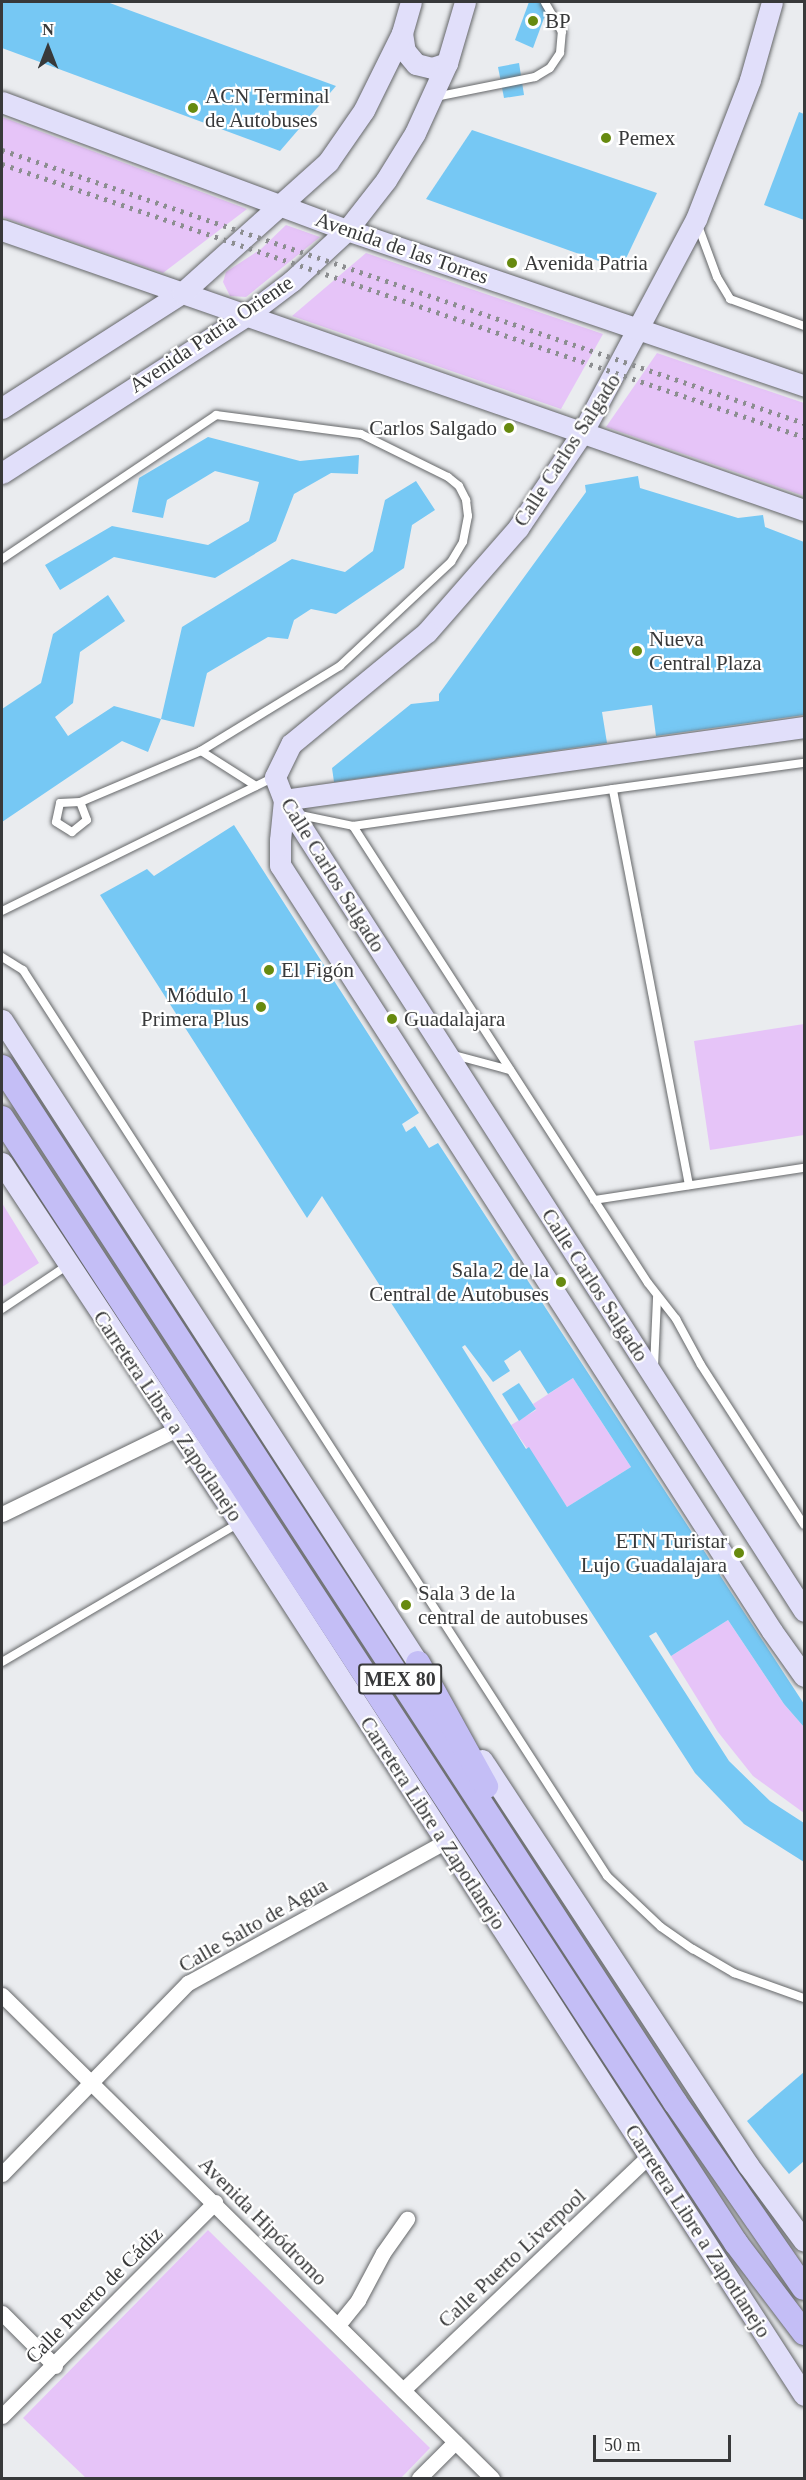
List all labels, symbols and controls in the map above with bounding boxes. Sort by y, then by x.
place label: BP [545,8,571,34]
marker: BP [526,14,540,28]
north arrow [18,18,78,78]
text: N [42,21,54,38]
place label: ACN Terminal de Autobuses [205,83,330,133]
marker: ACN Terminal de Autobuses [186,101,200,115]
place label: Pemex [618,125,675,151]
marker: Pemex [599,131,613,145]
street label: Avenida de las Torres [312,206,492,290]
place label: Avenida Patria [524,250,648,276]
marker: Avenida Patria [505,256,519,270]
street label: Avenida Patria Oriente [124,270,298,398]
street label: Calle Carlos Salgado [508,369,626,531]
place label: Carlos Salgado [369,415,497,441]
marker: Carlos Salgado [502,421,516,435]
place label: Nueva Central Plaza [649,626,762,676]
marker: Nueva Central Plaza [630,644,644,658]
street label: Calle Carlos Salgado [275,793,391,957]
place label: El Figón [281,957,354,983]
marker: El Figón [262,963,276,977]
place label: Módulo 1 Primera Plus [141,982,249,1032]
marker: Módulo 1 Primera Plus [254,1000,268,1014]
place label: Guadalajara [404,1006,505,1032]
marker: Guadalajara [385,1012,399,1026]
street label: Calle Carlos Salgado [536,1204,654,1366]
place label: Sala 2 de la Central de Autobuses [368,1257,549,1307]
marker: Sala 2 de la Central de Autobuses [554,1275,568,1289]
street label: Carretera Libre a Zapotlanejo [88,1306,248,1526]
place label: ETN Turistar Lujo Guadalajara [581,1528,727,1578]
marker: ETN Turistar Lujo Guadalajara [732,1546,746,1560]
place label: Sala 3 de la central de autobuses [418,1580,588,1630]
marker: Sala 3 de la central de autobuses [399,1598,413,1612]
road number: MEX 80 [358,1662,442,1696]
street label: Carretera Libre a Zapotlanejo [355,1712,511,1934]
street label: Calle Salto de Agua [174,1872,332,1978]
street label: Carretera Libre a Zapotlanejo [620,2120,776,2342]
street label: Avenida Hipódromo [193,2151,333,2291]
street label: Calle Puerto Liverpool [433,2183,591,2333]
street label: Calle Puerto de Cádiz [20,2221,168,2369]
scale bar [596,2423,734,2461]
text: 50 m [604,2435,641,2455]

